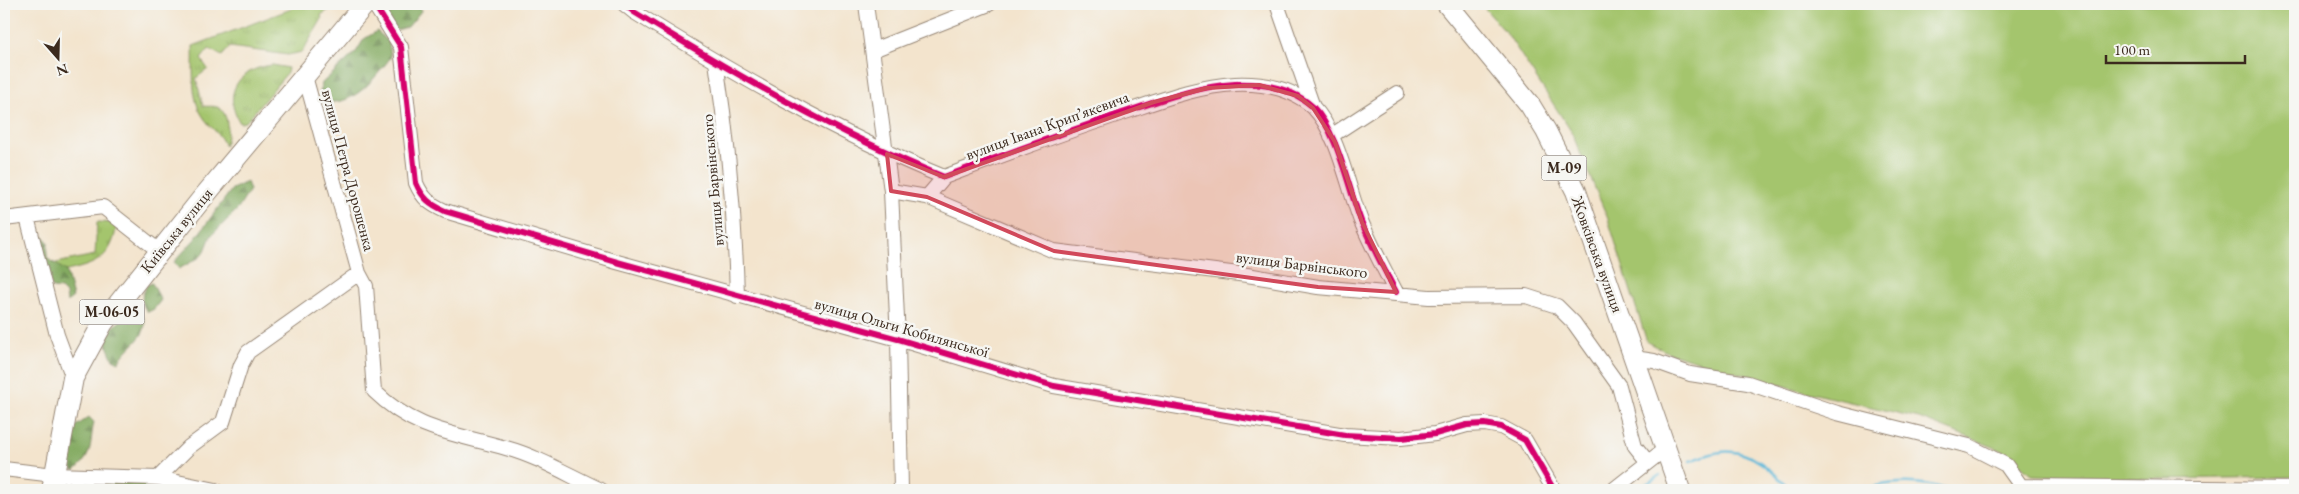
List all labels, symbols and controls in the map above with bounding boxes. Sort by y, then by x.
north arrow [32,32,82,82]
scale bar [2106,32,2245,64]
text: 100 m [2114,40,2151,59]
text: N [53,60,71,81]
street label: вулиця Івана Крипʼякевича [963,86,1132,165]
street label: вулиця Петра Дорошенка [317,87,380,254]
street label: вулиця Барвінського [696,113,729,247]
road number: М-09 [1542,156,1586,180]
street label: Київська вулиця [136,183,217,277]
street label: Жовківська вулиця [1566,192,1628,315]
street label: вулиця Барвінського [1235,246,1369,283]
street label: вулиця Ольги Кобилянської [812,293,992,363]
road number: М-06-05 [80,300,144,324]

